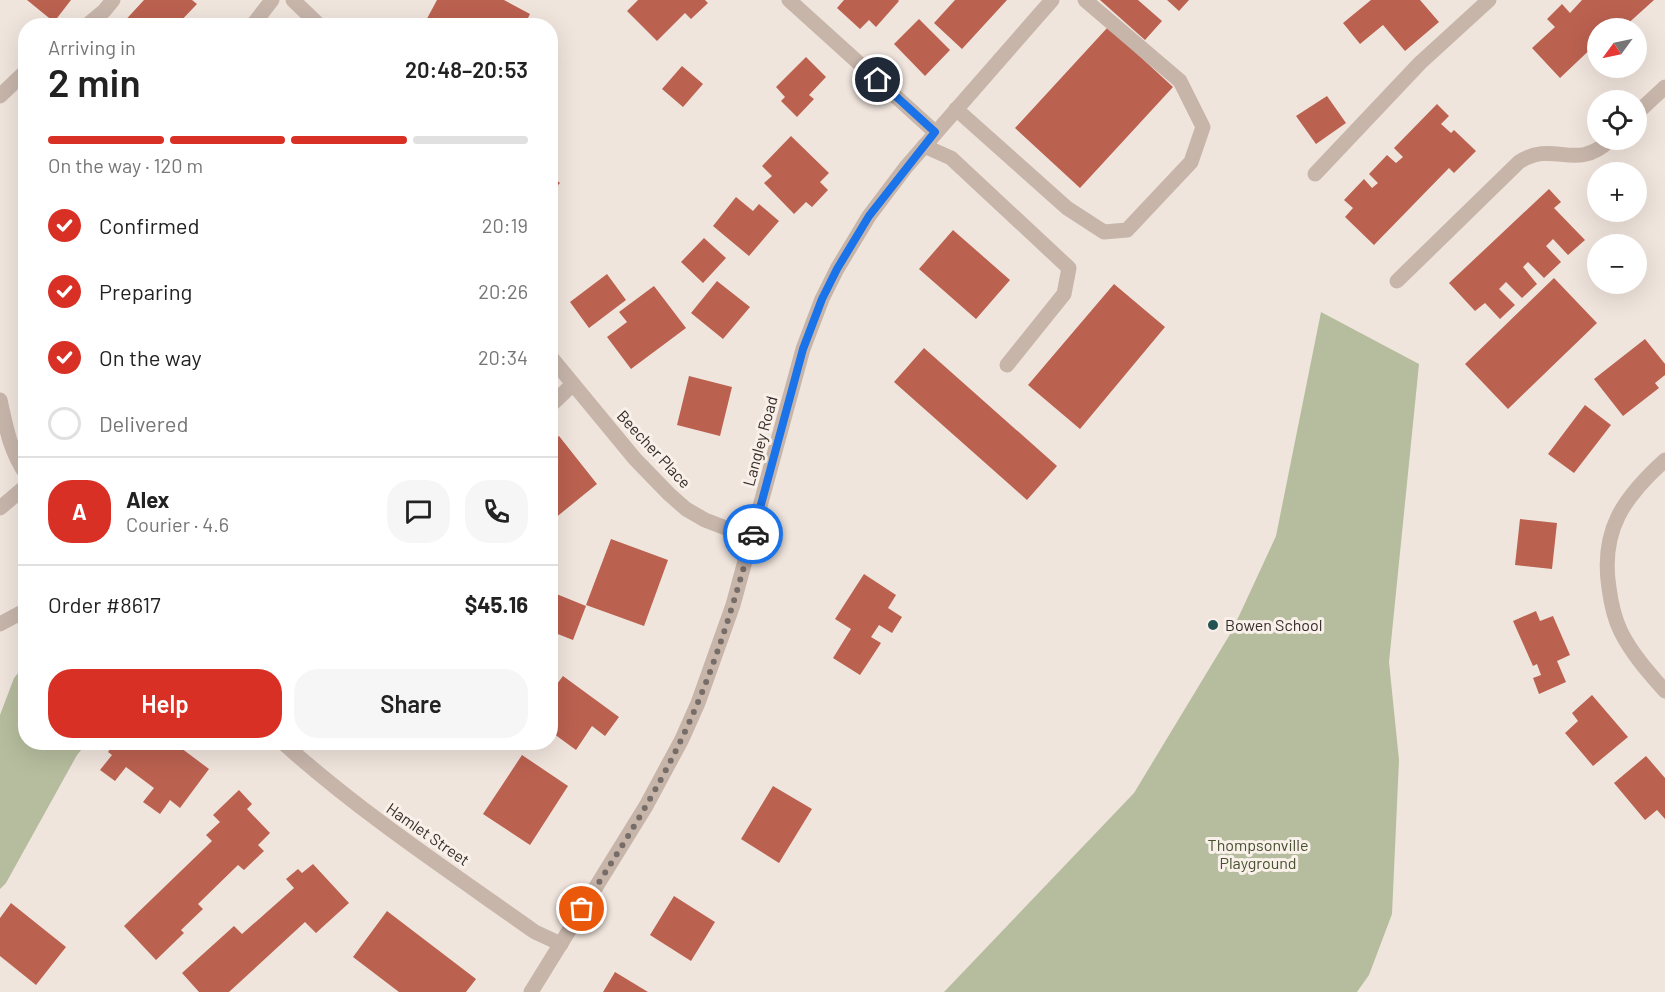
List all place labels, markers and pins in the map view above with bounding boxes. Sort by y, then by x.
pin [852,54,903,105]
place label: Bowen School [1225,615,1322,634]
marker: Bowen School [1206,618,1220,632]
pin [556,883,607,934]

